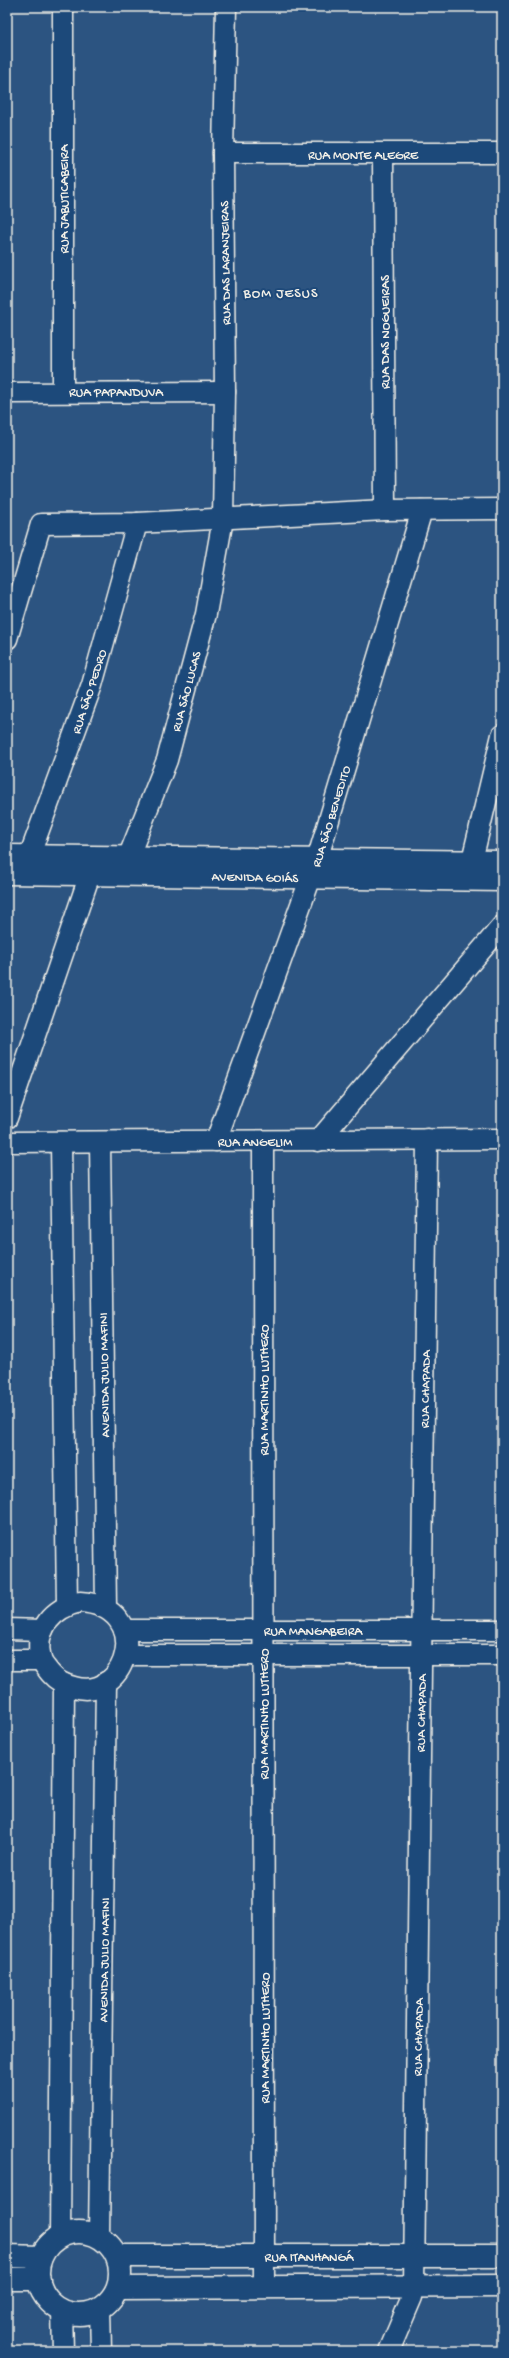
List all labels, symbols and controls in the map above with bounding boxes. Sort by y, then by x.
street label: RUA JABUTICABEIRA [58,143,73,253]
street label: RUA MONTE ALEGRE [308,149,419,164]
street label: RUA DAS LARANJEIRAS [218,200,235,325]
street label: RUA DAS NOGUEIRAS [379,274,394,389]
district label: BOM JESUS [243,286,318,303]
street label: RUA PAPANDUVA [69,386,164,401]
street label: RUA SÃO PEDRO [69,647,111,736]
street label: RUA SÃO LUCAS [169,649,206,734]
street label: RUA SÃO BENEDITO [309,764,355,869]
street label: AVENIDA GOIÁS [211,869,299,887]
street label: RUA ANGELIM [218,1136,293,1151]
street label: AVENIDA JULIO MAFINI [97,1312,114,1438]
street label: RUA MARTINHO LUTHERO [258,1324,273,1455]
street label: RUA CHAPADA [418,1349,435,1428]
street label: RUA MANGABEIRA [264,1625,364,1640]
street label: RUA MARTINHO LUTHERO [258,1648,273,1779]
street label: RUA CHAPADA [414,1673,431,1752]
street label: AVENIDA JULIO MAFINI [97,1897,114,2023]
street label: RUA MARTINHO LUTHERO [259,1972,274,2103]
street label: RUA CHAPADA [411,1997,428,2076]
street label: RUA ITANHANGÁ [265,2250,355,2266]

